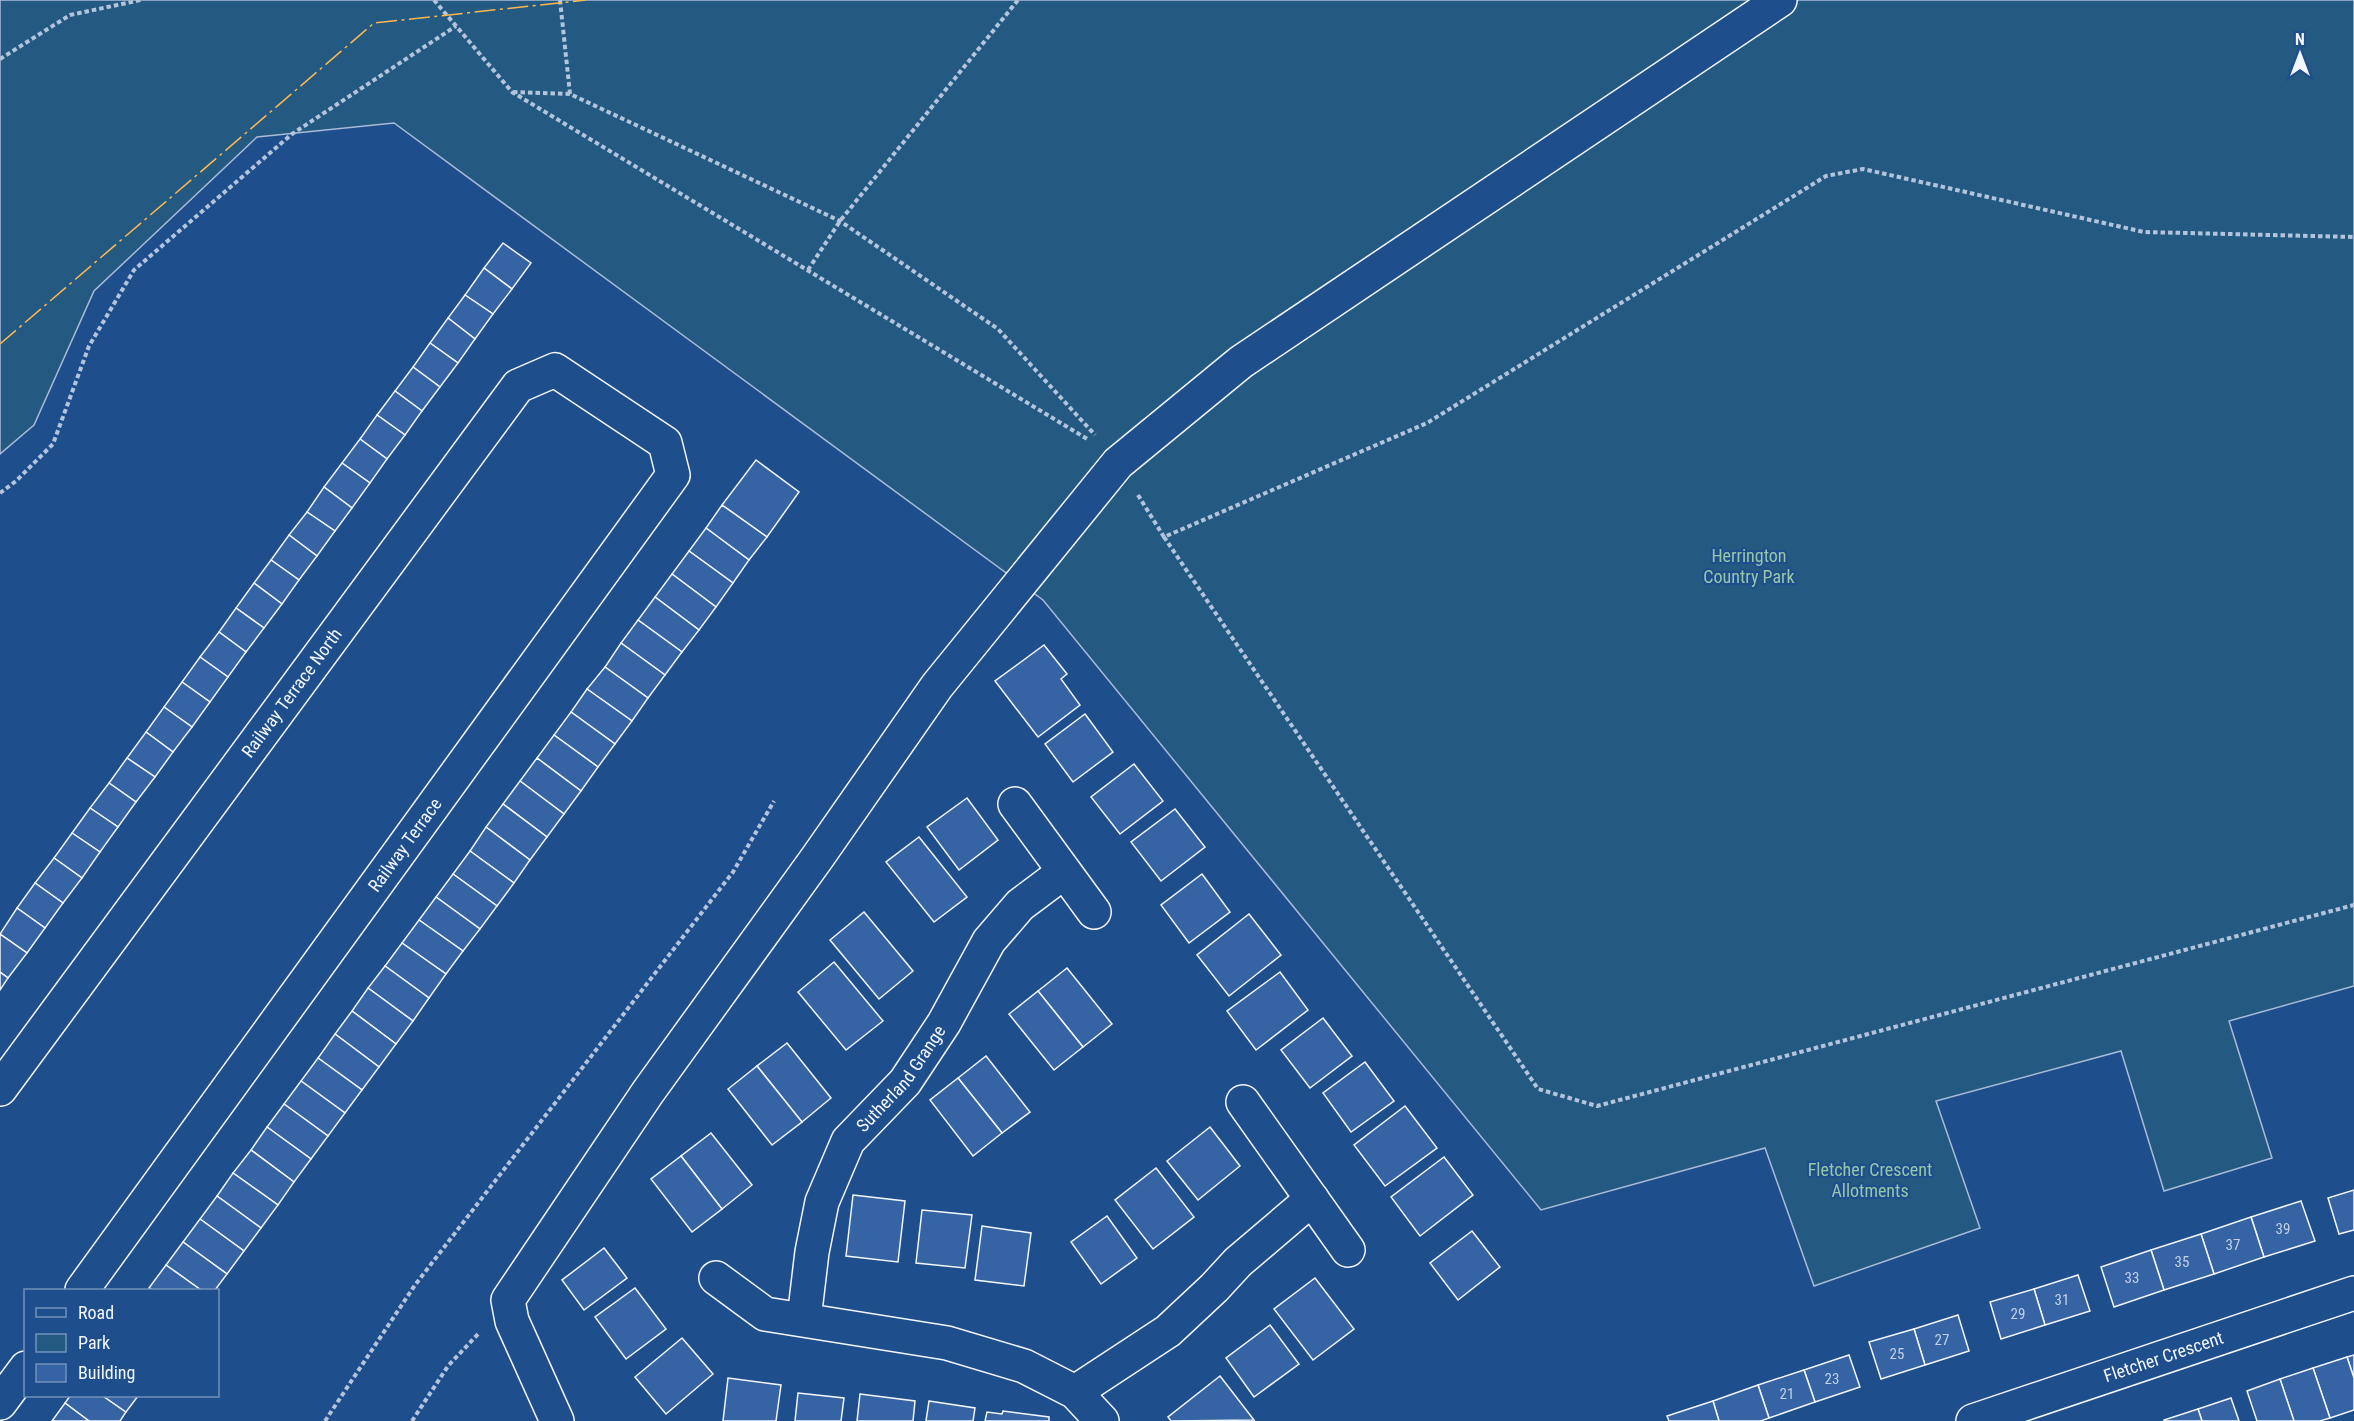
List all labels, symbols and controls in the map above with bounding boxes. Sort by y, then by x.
north arrow [2270,24,2330,84]
text: N [2295,30,2305,49]
park label: Herrington Country Park [1703,545,1795,587]
street label: Railway Terrace North [237,624,346,761]
street label: Railway Terrace [364,794,446,896]
street label: Sutherland Grange [852,1021,950,1136]
park label: Fletcher Crescent Allotments [1808,1159,1932,1201]
house number: 39 [2276,1220,2290,1238]
house number: 37 [2226,1236,2240,1254]
house number: 35 [2175,1253,2189,1271]
house number: 33 [2125,1269,2139,1287]
legend [24,1289,219,1397]
house number: 31 [2055,1291,2069,1309]
text: Road [78,1302,114,1323]
house number: 29 [2011,1305,2025,1323]
street label: Fletcher Crescent [2101,1327,2226,1386]
house number: 27 [1935,1331,1949,1349]
text: Park [78,1332,110,1353]
house number: 25 [1890,1345,1904,1363]
text: Building [78,1362,135,1383]
house number: 23 [1825,1370,1839,1388]
house number: 21 [1780,1385,1794,1403]

